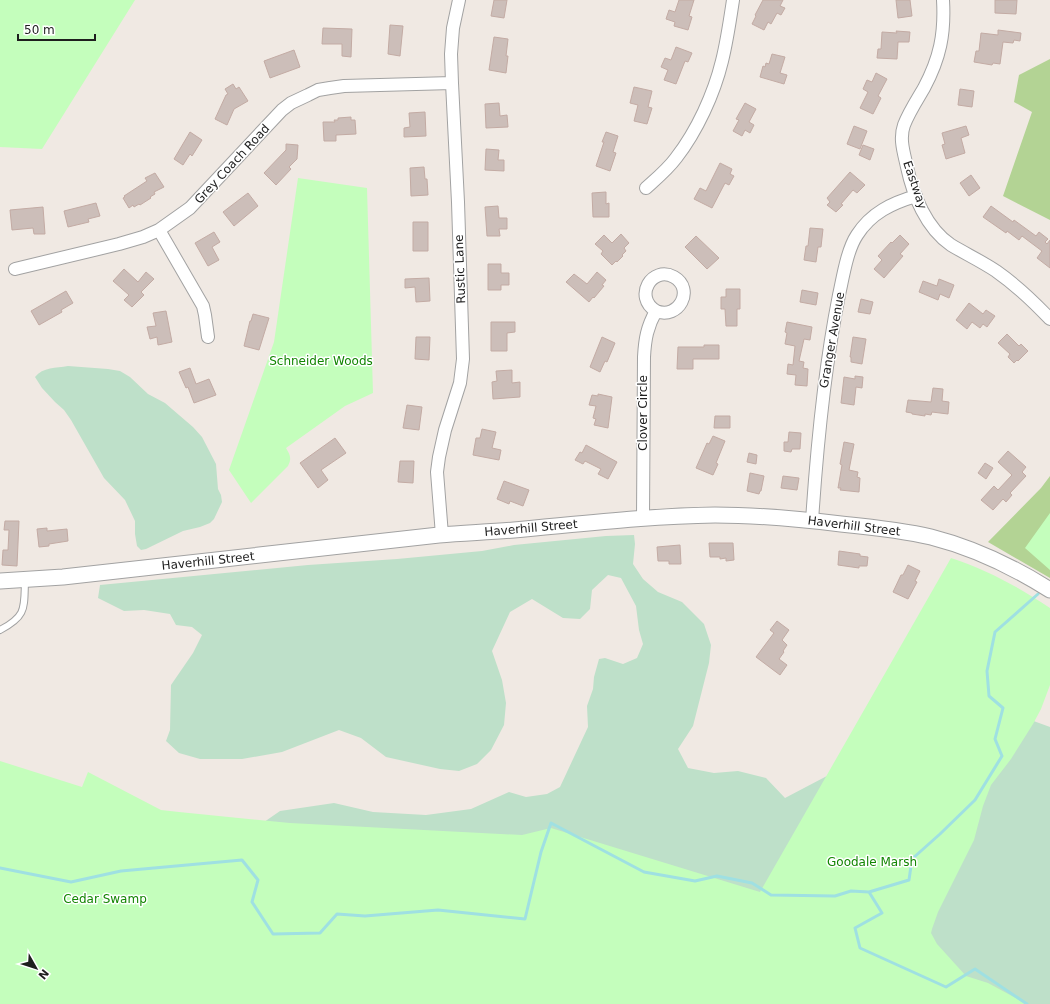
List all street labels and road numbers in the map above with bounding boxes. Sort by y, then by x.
street label: Grey Coach Road [192,121,272,207]
street label: Eastway [900,159,930,211]
street label: Rustic Lane [452,234,468,304]
street label: Granger Avenue [817,291,847,389]
street label: Clover Circle [636,375,650,451]
street label: Haverhill Street [807,513,902,539]
street label: Haverhill Street [484,517,578,539]
street label: Haverhill Street [161,549,256,573]

